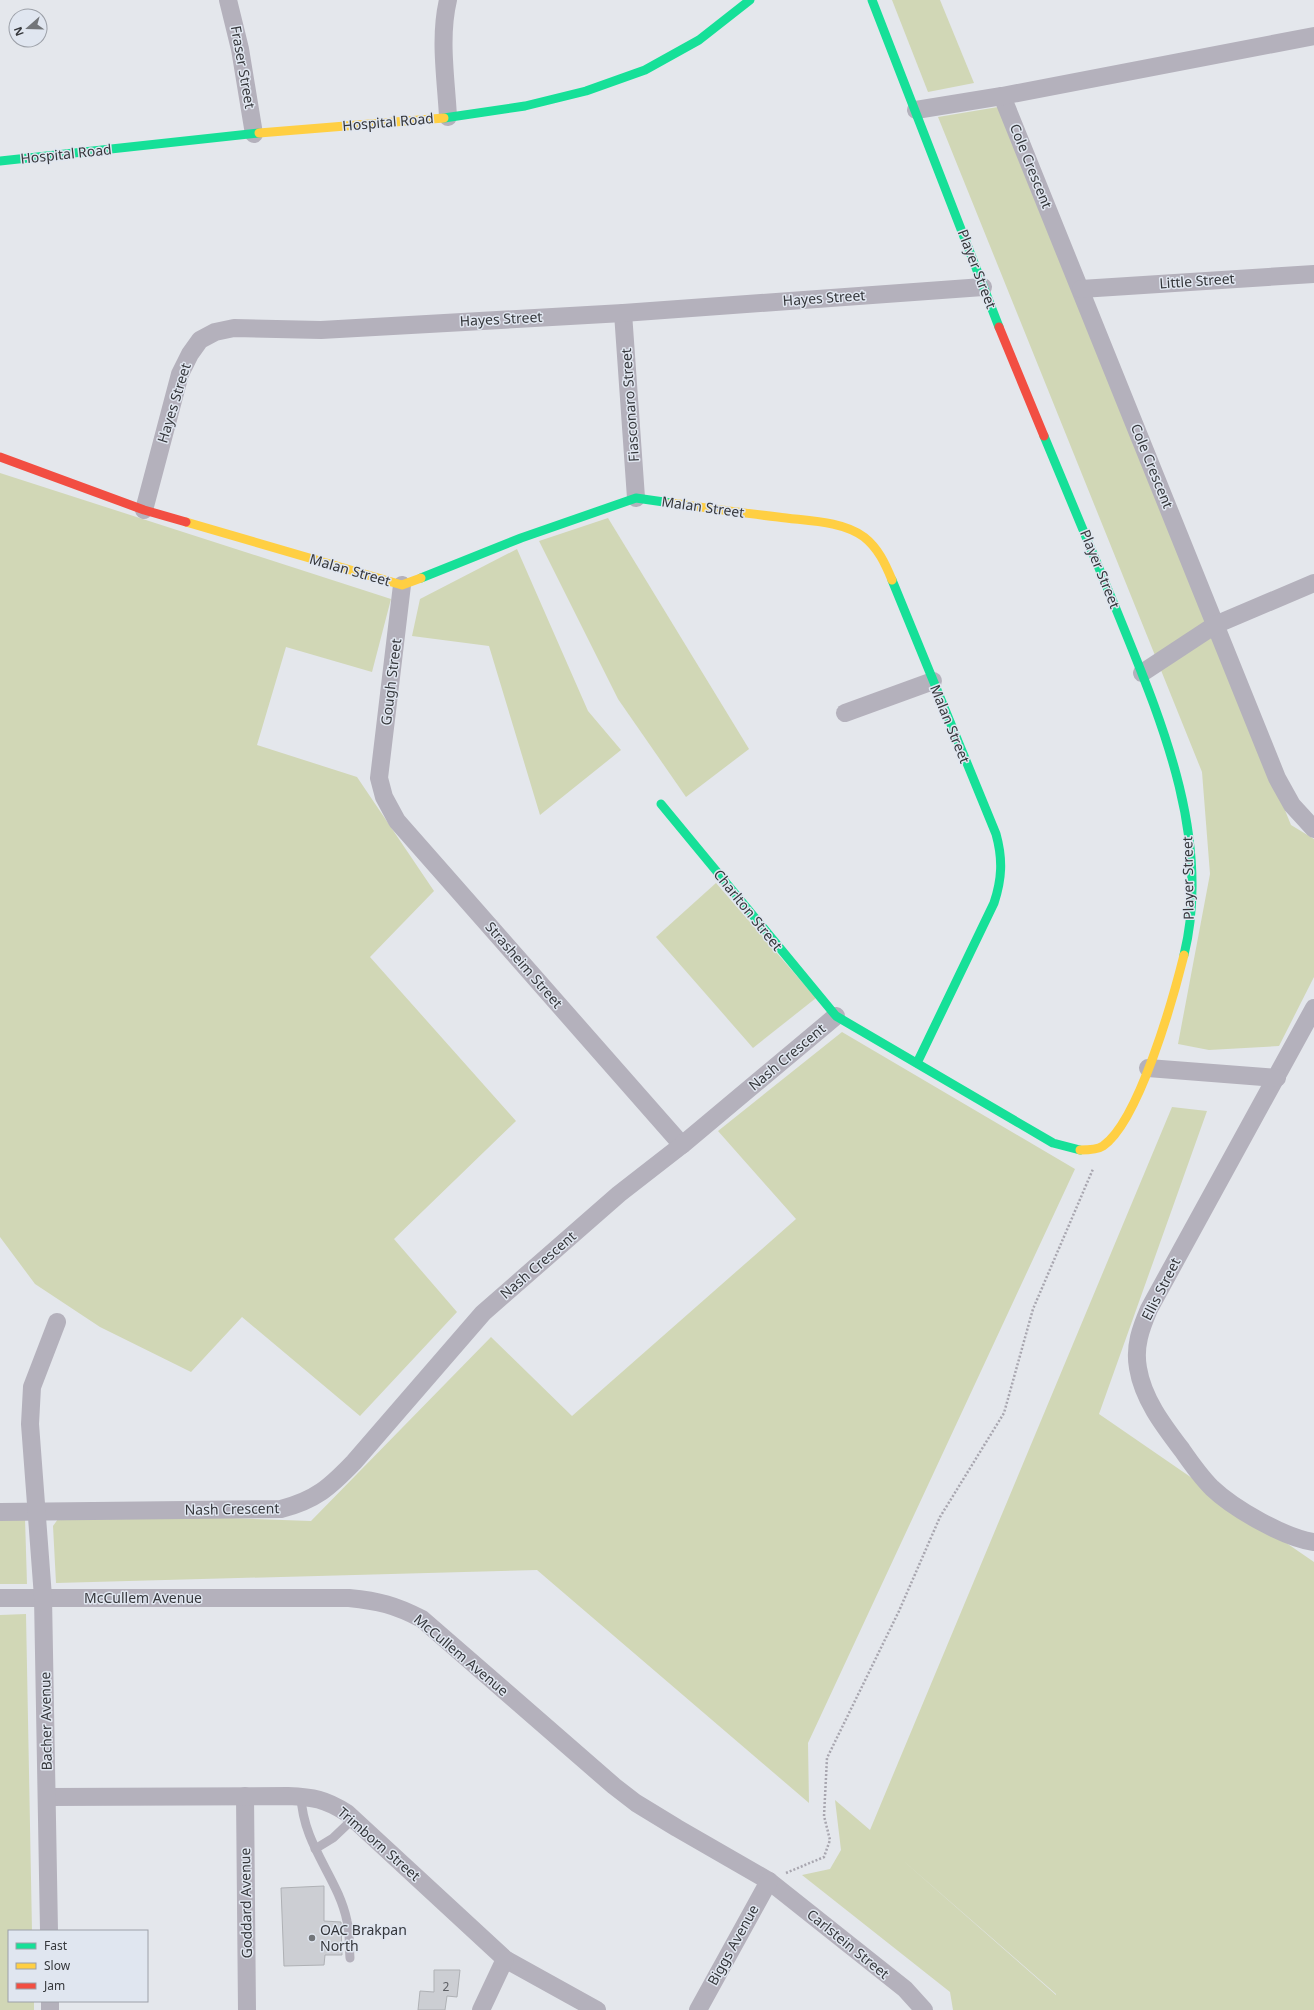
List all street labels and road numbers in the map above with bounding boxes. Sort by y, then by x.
street label: Fraser Street [227,24,260,110]
street label: Hospital Road [342,108,434,135]
street label: Cole Crescent [1006,121,1057,211]
street label: Hospital Road [19,139,112,168]
street label: Player Street [954,226,1001,311]
street label: Little Street [1159,268,1235,293]
street label: Hayes Street [782,285,866,310]
street label: Hayes Street [459,307,543,330]
street label: Fiasconaro Street [616,348,643,462]
street label: Hayes Street [152,361,195,445]
street label: Cole Crescent [1127,421,1178,511]
street label: Malan Street [660,491,746,522]
street label: Player Street [1076,527,1125,611]
street label: Malan Street [307,549,393,590]
street label: Gough Street [376,637,405,726]
street label: Malan Street [926,682,975,766]
street label: Player Street [1177,836,1198,920]
street label: Charlton Street [710,865,787,954]
street label: Strasheim Street [482,917,567,1012]
street label: Nash Crescent [744,1019,829,1094]
street label: Nash Crescent [496,1226,580,1303]
street label: Ellis Street [1137,1254,1184,1323]
street label: Nash Crescent [184,1498,280,1519]
street label: McCullem Avenue [84,1588,202,1607]
street label: McCullem Avenue [410,1609,513,1700]
street label: Bacher Avenue [35,1671,56,1771]
street label: Trimborn Street [334,1802,425,1885]
street label: Goddard Avenue [235,1847,256,1958]
street label: Biggs Avenue [703,1901,763,1988]
street label: Carlstein Street [803,1905,893,1983]

